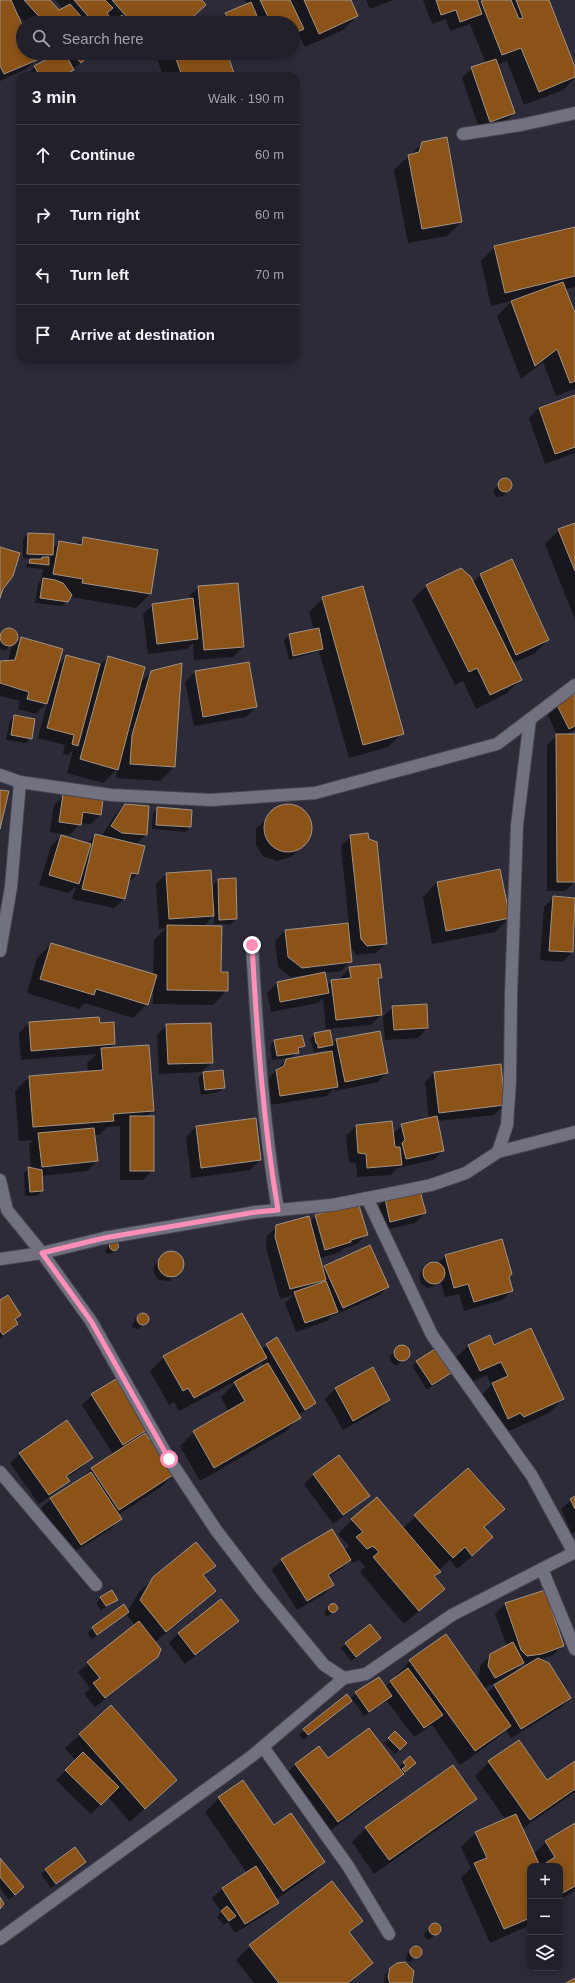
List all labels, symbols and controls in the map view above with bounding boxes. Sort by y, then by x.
search box [16,16,300,60]
icon: search [30,27,52,49]
text: Search here [62,30,144,47]
text: 3 min [32,88,76,107]
text: Walk · 190 m [208,91,284,106]
icon: ahead [32,144,54,166]
text: Continue [70,146,135,163]
text: 60 m [255,147,284,162]
icon: right [32,204,54,226]
text: Turn right [70,206,140,223]
text: 60 m [255,207,284,222]
icon: left [32,264,54,286]
text: Turn left [70,266,129,283]
text: 70 m [255,267,284,282]
icon: arrive [32,324,54,346]
text: Arrive at destination [70,326,215,343]
route end [243,936,261,954]
route start [160,1450,178,1468]
map controls [527,1863,563,1971]
button: + [527,1863,563,1899]
button: − [527,1899,563,1935]
button: layers [527,1935,563,1971]

